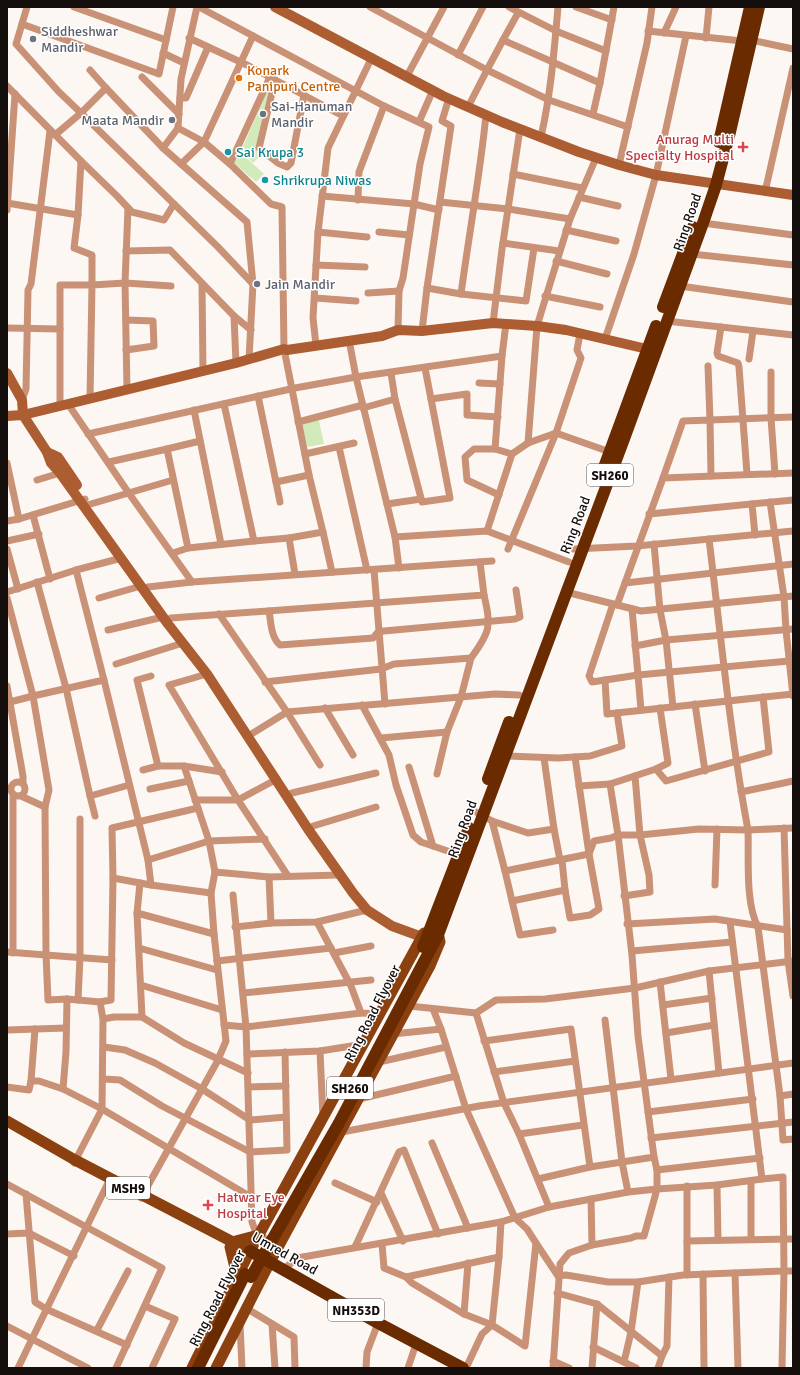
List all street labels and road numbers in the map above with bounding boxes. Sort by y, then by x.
street label: Ring Road [670,191,705,253]
road number: SH260 [587,464,633,486]
street label: Ring Road [557,494,594,556]
street label: Ring Road [444,798,481,860]
street label: Ring Road Flyover [341,961,405,1065]
road number: SH260 [327,1077,373,1099]
road number: MSH9 [106,1177,150,1199]
street label: Umred Road [249,1228,321,1279]
street label: Ring Road Flyover [186,1246,250,1350]
road number: NH353D [328,1299,384,1321]

